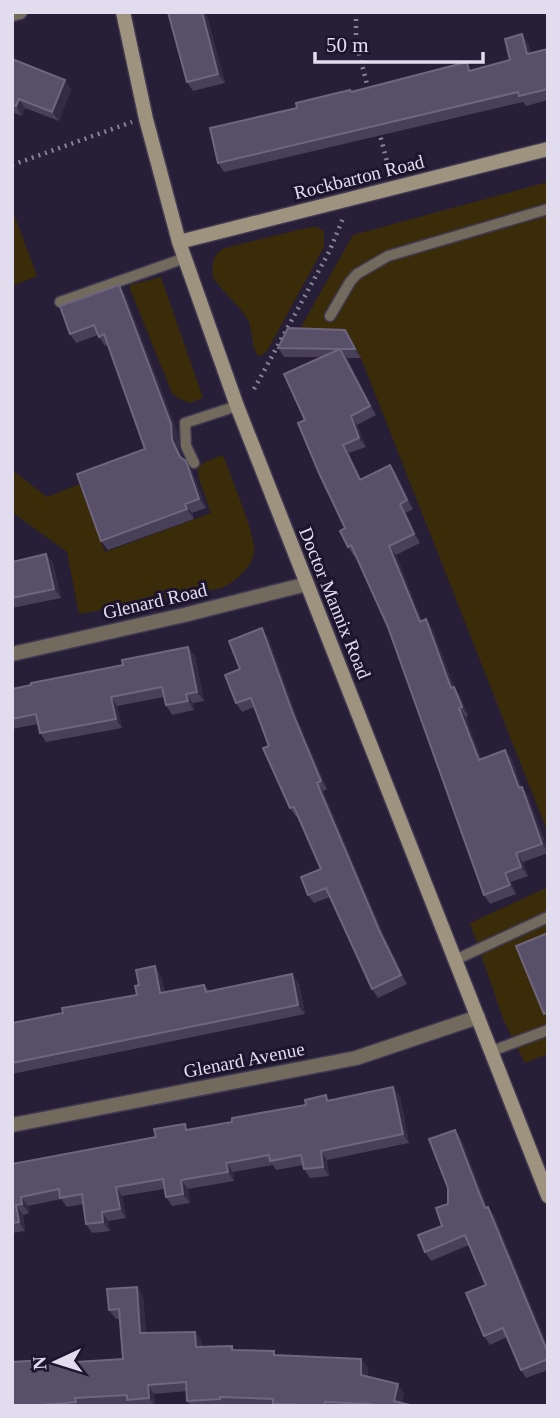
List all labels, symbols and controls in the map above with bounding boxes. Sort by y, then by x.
scale bar [315,21,483,65]
text: 50 m [326,33,369,57]
street label: Rockbarton Road [292,151,427,203]
street label: Doctor Mannix Road [295,524,375,682]
street label: Glenard Road [101,579,210,623]
street label: Glenard Avenue [182,1038,306,1082]
north arrow [21,1327,91,1397]
text: N [29,1355,50,1371]

